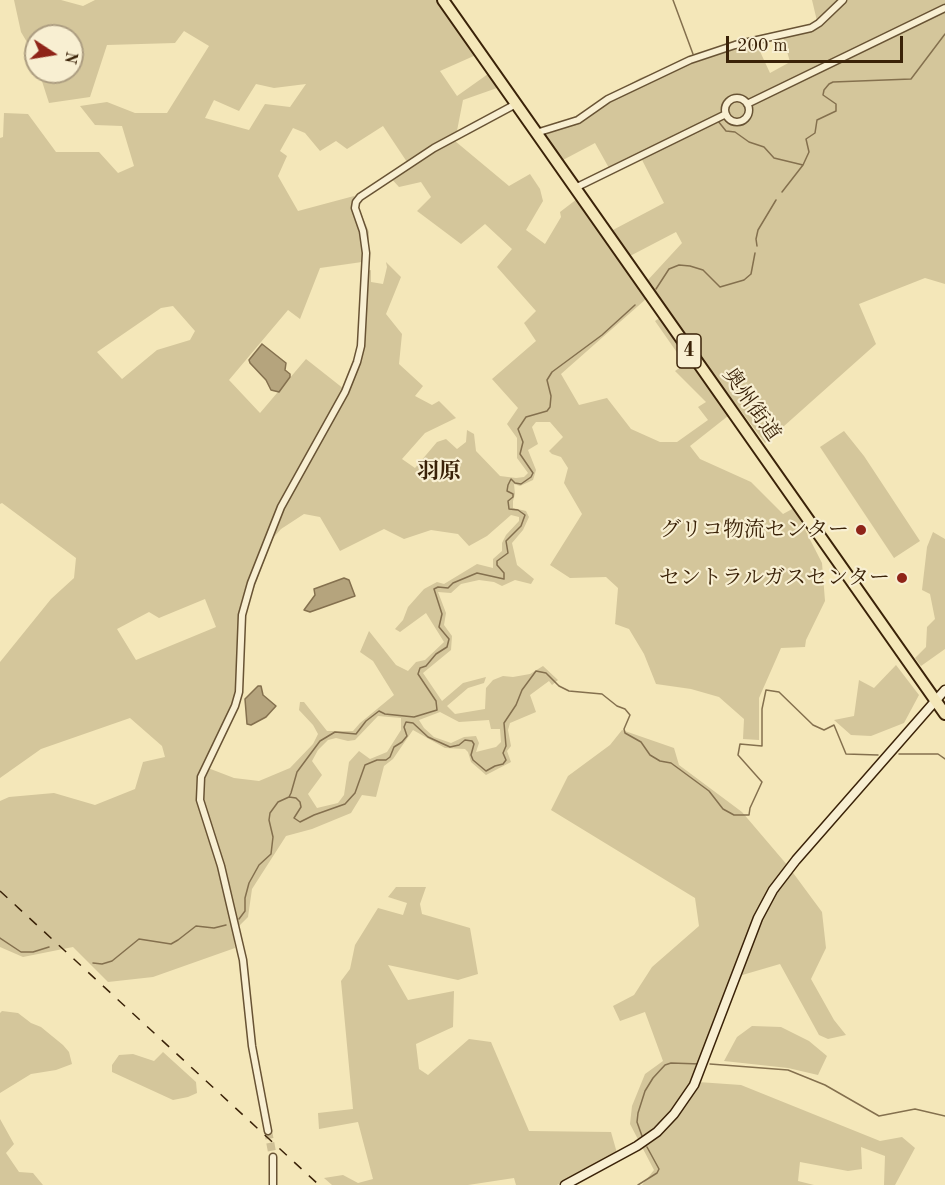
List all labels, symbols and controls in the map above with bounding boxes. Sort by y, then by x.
north arrow [24,24,84,84]
scale bar [729,24,906,62]
text: 200 m [737,37,788,55]
text: N [61,50,79,65]
road number: 4 [677,334,701,368]
street label: 奥州街道 [717,363,785,447]
district label: 羽原 [417,459,461,485]
place label: グリコ物流センター [660,517,849,543]
marker: グリコ物流センター [854,523,868,537]
place label: セントラルガスセンター [659,565,890,591]
marker: セントラルガスセンター [895,571,909,585]

